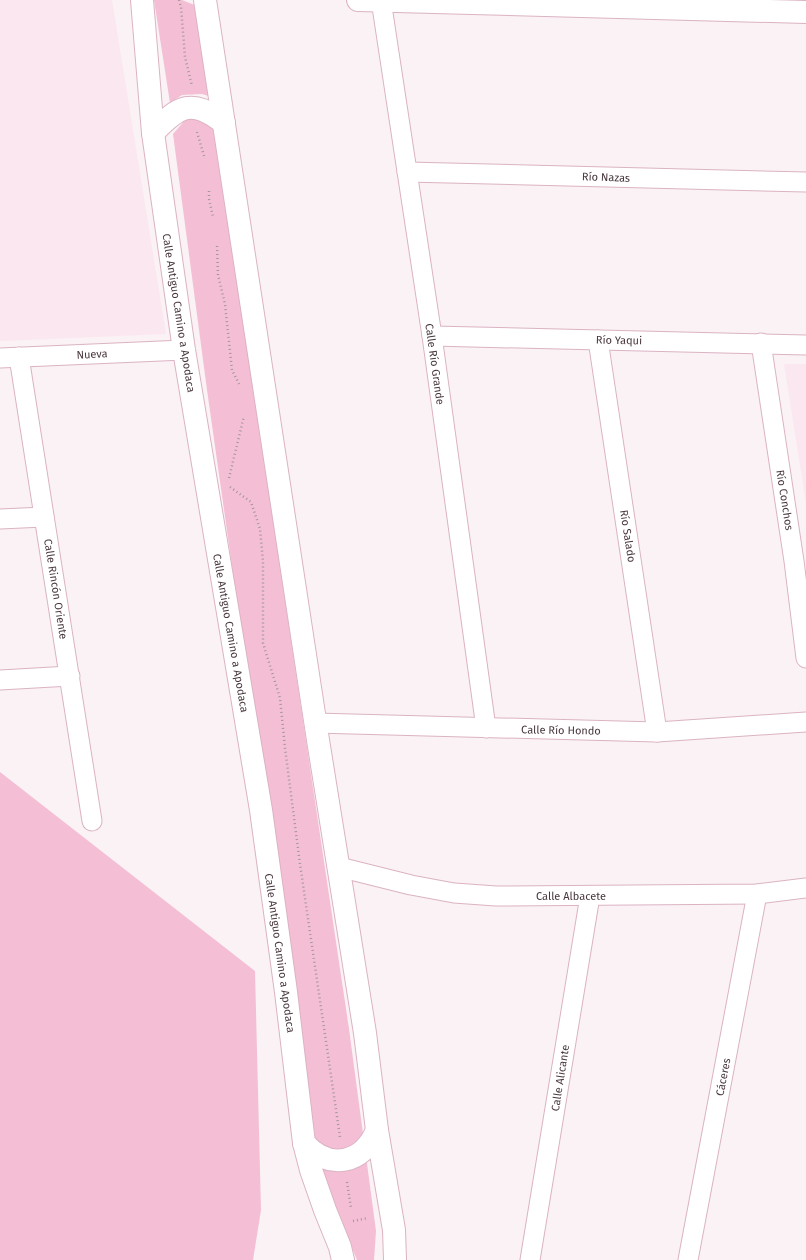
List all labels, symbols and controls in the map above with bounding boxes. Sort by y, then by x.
street label: Río Nazas [582,170,630,185]
street label: Calle Antiguo Camino a Apodaca [160,233,197,393]
street label: Calle Río Grande [422,322,447,406]
street label: Río Yaqui [596,334,642,347]
street label: Nueva [76,347,108,362]
street label: Río Conchos [773,469,796,531]
street label: Río Salado [617,509,638,563]
street label: Calle Rincón Oriente [41,538,70,640]
street label: Calle Antiguo Camino a Apodaca [210,553,251,713]
street label: Calle Río Hondo [521,723,601,738]
street label: Calle Antiguo Camino a Apodaca [262,873,297,1034]
street label: Calle Albacete [536,890,606,903]
street label: Calle Alicante [549,1044,572,1112]
street label: Cáceres [713,1057,734,1097]

